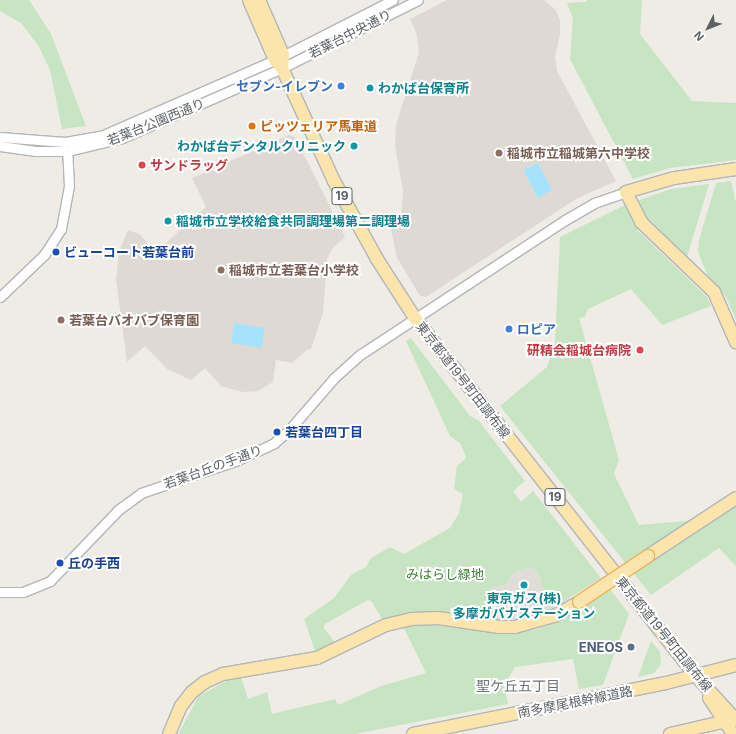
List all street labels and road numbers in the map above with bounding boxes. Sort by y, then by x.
street label: 若葉台中央通り [306,6,394,62]
street label: 若葉台公園西通り [105,95,207,149]
road number: 19 [331,186,353,206]
street label: 東京都道19号町田調布線 [413,319,513,441]
street label: 若葉台丘の手通り [161,442,265,492]
road number: 19 [544,487,566,507]
street label: 東京都道19号町田調布線 [613,573,715,695]
street label: 南多摩尾根幹線道路 [516,683,634,721]

